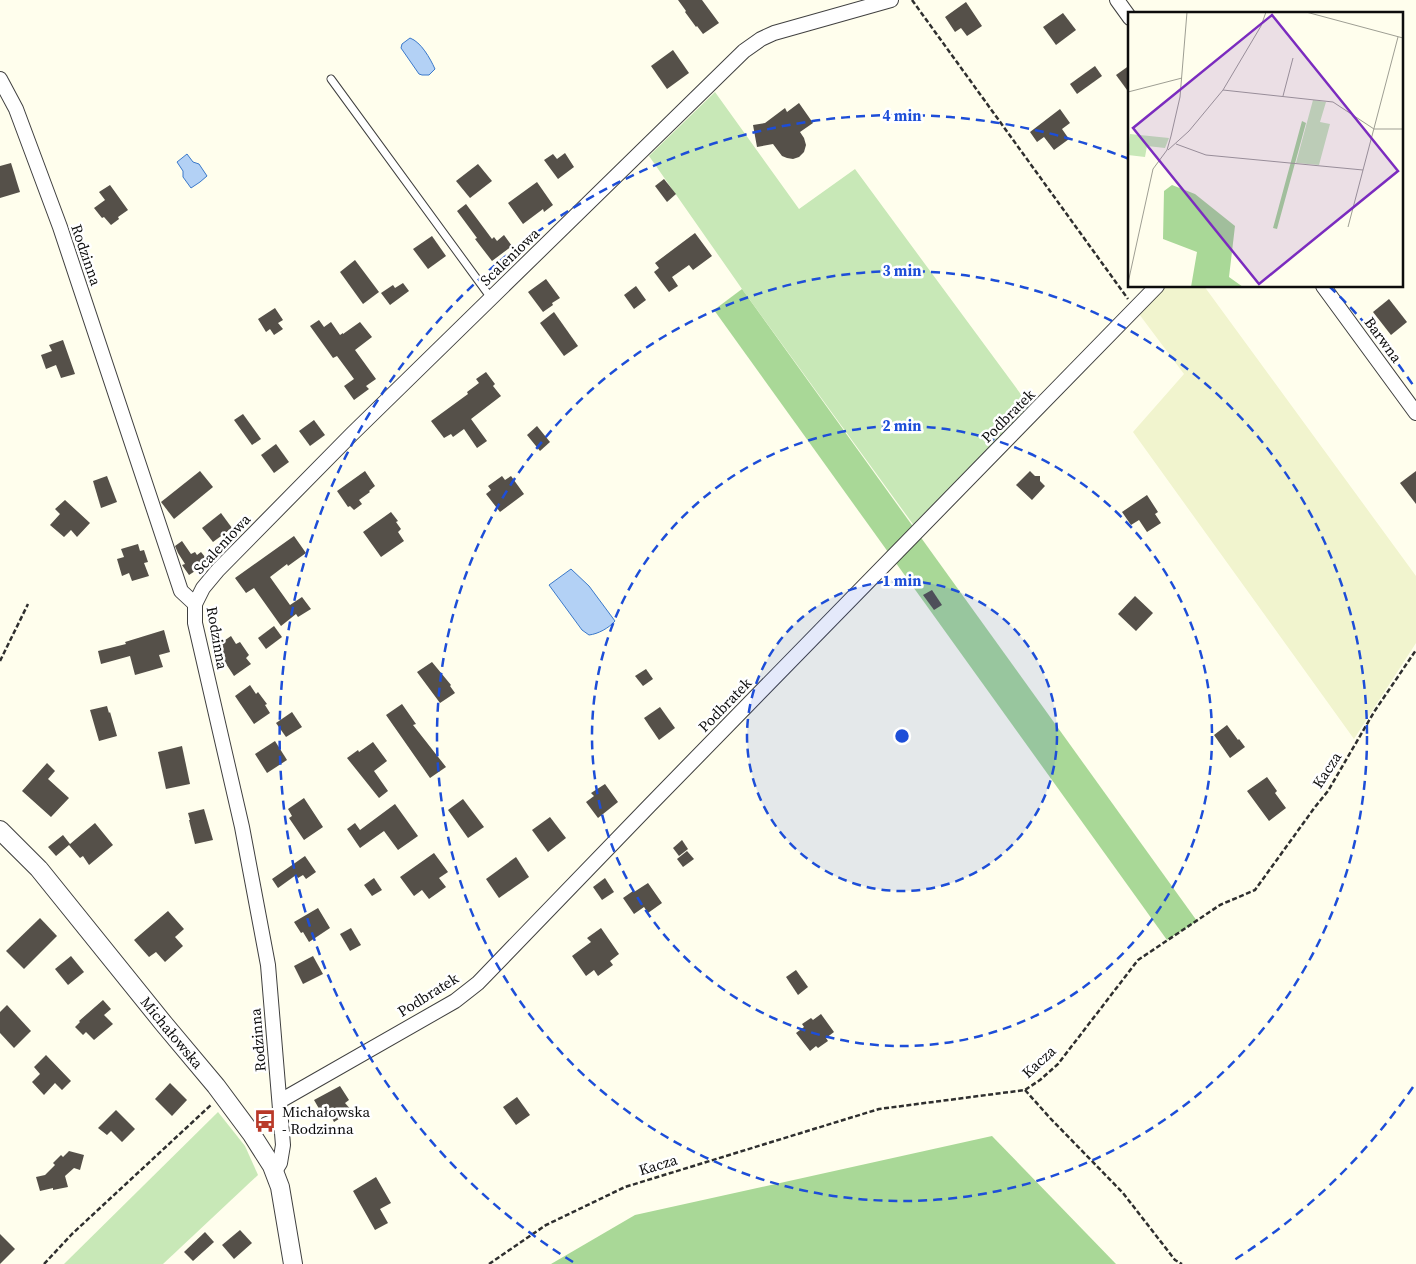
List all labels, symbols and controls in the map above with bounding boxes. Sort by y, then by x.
inset map [1128,12,1404,288]
text: 4 min [883,105,921,126]
street label: Rodzinna [66,221,107,289]
street label: Scaleniowa [475,223,544,290]
text: 3 min [883,260,921,281]
street label: Barwna [1360,313,1407,367]
street label: Podbratek [976,384,1040,447]
text: 2 min [883,415,921,436]
street label: Scaleniowa [188,509,255,578]
text: 1 min [883,570,921,591]
street label: Rodzinna [202,605,233,671]
street label: Podbratek [693,672,756,737]
centre of rings [893,727,911,745]
street label: Kacza [1307,747,1346,792]
street label: Podbratek [393,967,463,1022]
street label: Michałowska [136,992,209,1073]
street label: Rodzinna [244,1007,271,1073]
street label: Kacza [1017,1040,1060,1083]
place label: Michałowska - Rodzinna [282,1101,370,1139]
bus stop icon: Michałowska - Rodzinna [252,1108,278,1134]
street label: Kacza [636,1149,680,1180]

